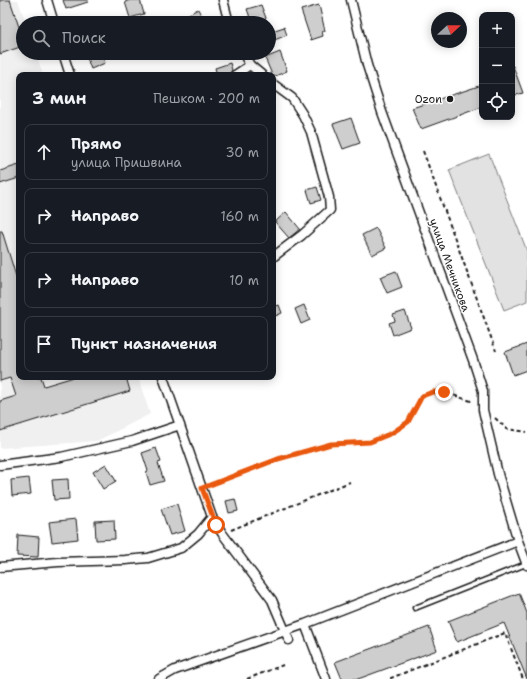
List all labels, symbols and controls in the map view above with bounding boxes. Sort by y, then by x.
north arrow [431,12,467,48]
map controls [479,12,515,120]
button: + [479,12,515,48]
search box [16,16,276,60]
icon: search [30,27,52,49]
text: Поиск [62,28,106,48]
button: − [479,48,515,84]
button: locate [479,84,515,120]
text: 3 мин [32,87,87,109]
text: Пешком · 200 m [153,90,260,107]
place label: Ozon [415,92,442,107]
marker: Ozon [445,94,455,104]
text: Прямо [71,134,121,154]
icon: ahead [33,141,55,163]
text: 30 m [225,144,259,161]
text: улица Пришвина [71,154,182,171]
icon: right [33,205,55,227]
text: Направо [71,206,139,226]
text: 160 m [221,208,259,225]
street label: улица Мечникова [426,217,473,314]
icon: right [33,269,55,291]
text: Направо [71,270,139,290]
text: 10 m [229,272,259,289]
icon: arrive [33,333,55,355]
text: Пункт назначения [71,334,217,354]
route end [435,383,453,401]
route start [207,516,225,534]

